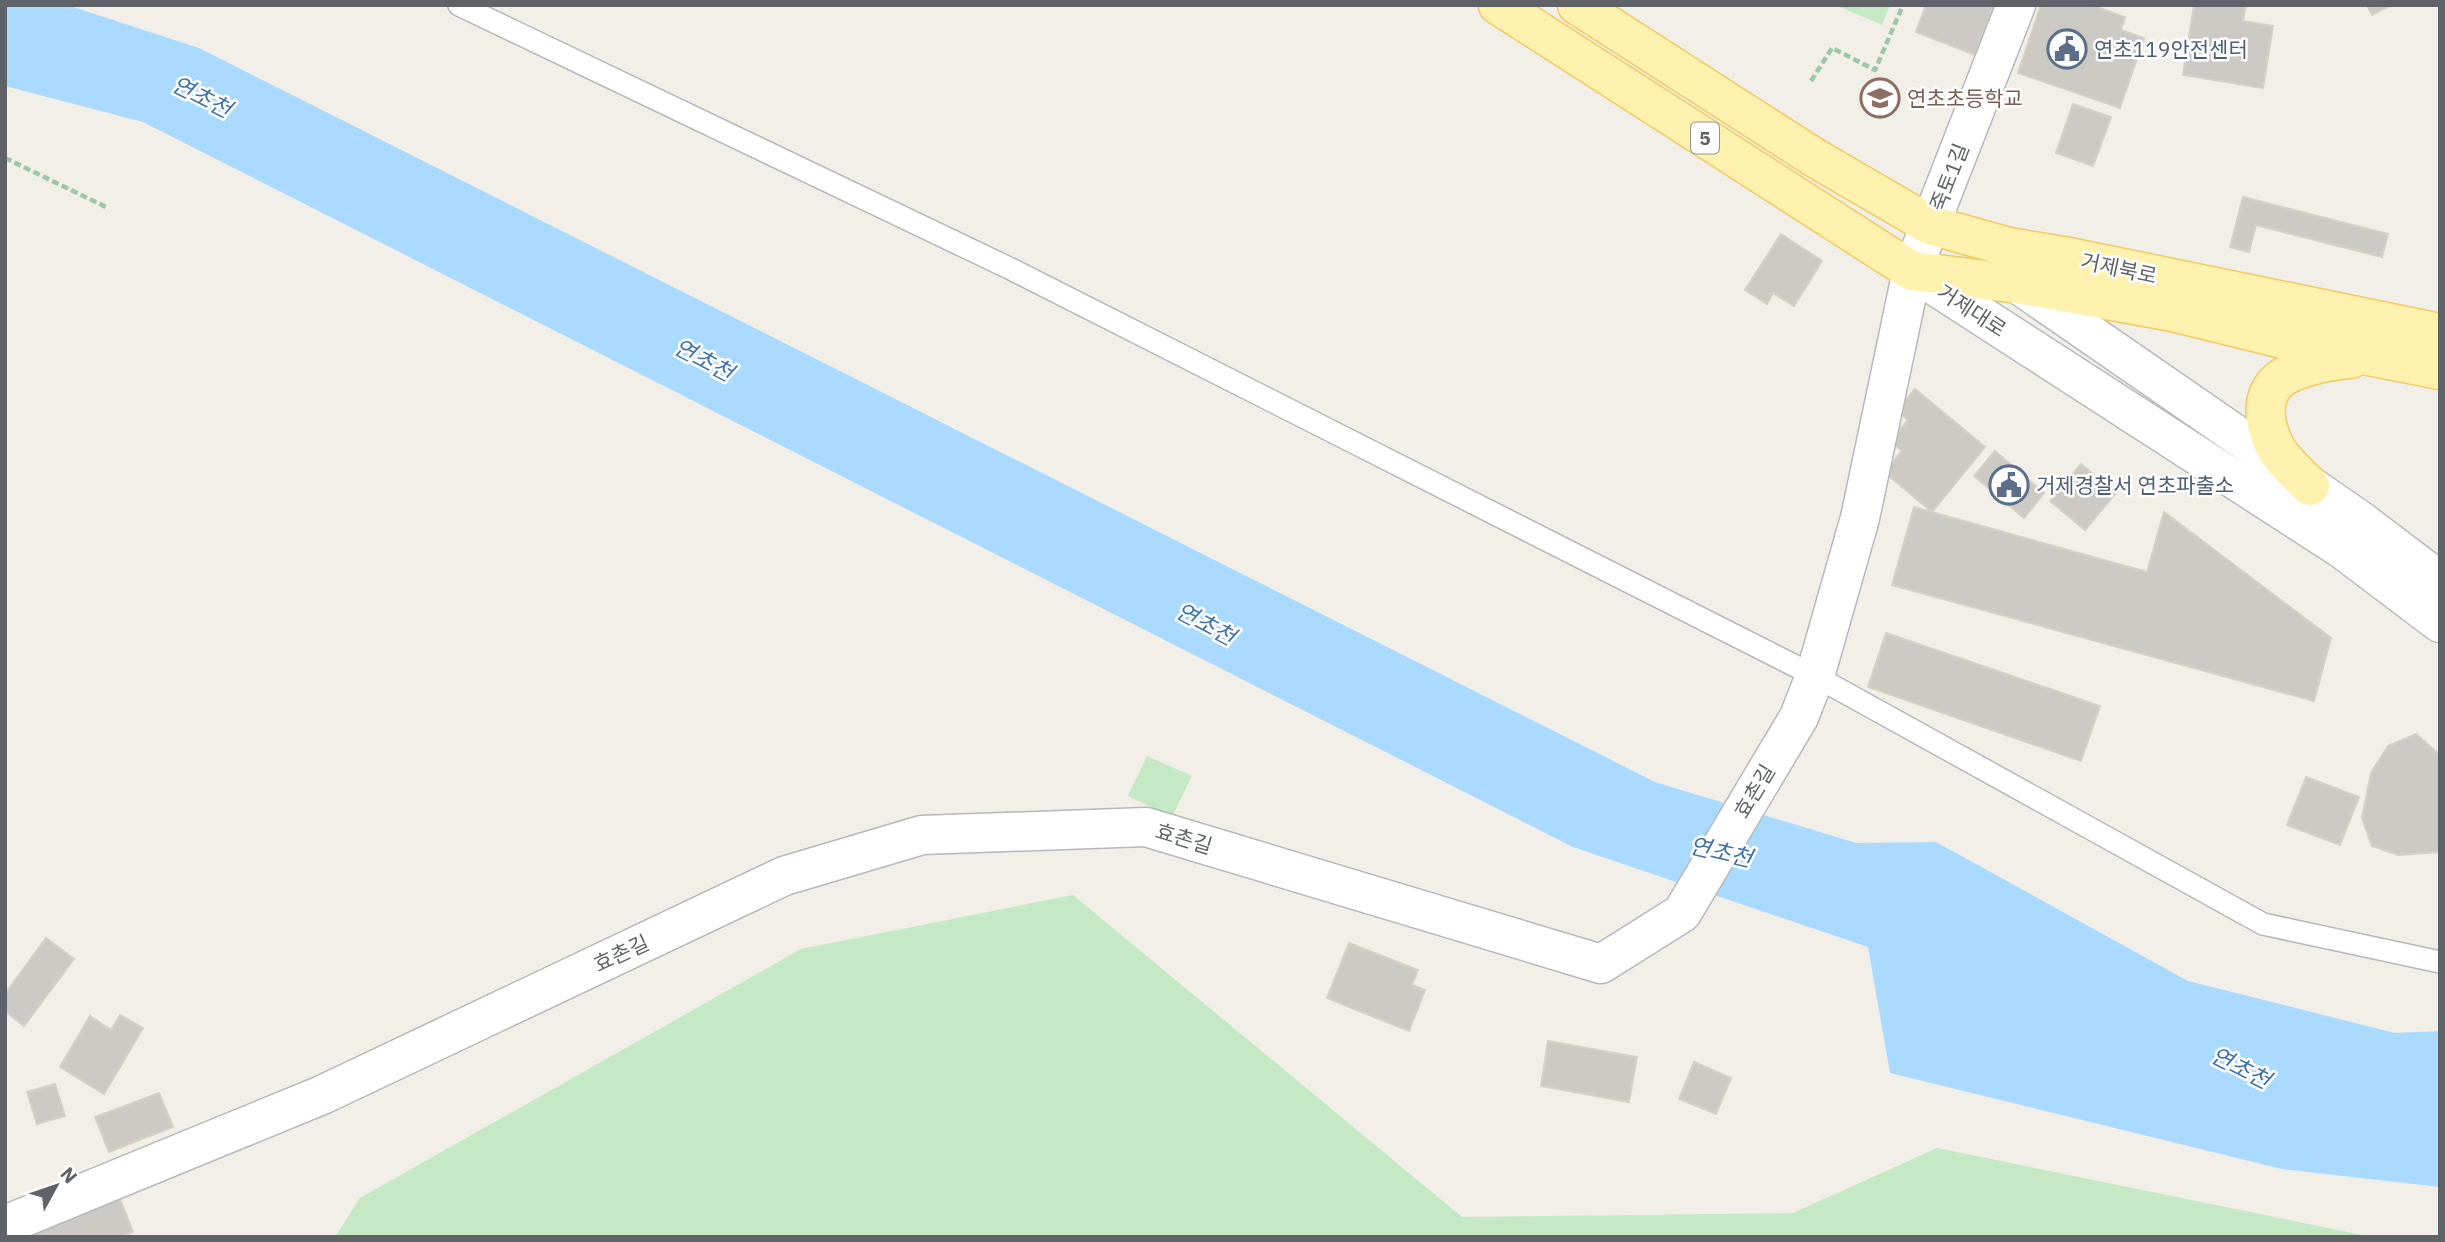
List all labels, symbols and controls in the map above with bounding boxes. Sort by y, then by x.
public building icon: 연초119안전센터 [2046,28,2088,70]
place label: 연초119안전센터 [2094,35,2248,63]
water label: 연초천 [167,68,240,125]
school or university icon: 연초초등학교 [1859,77,1901,119]
place label: 연초초등학교 [1907,84,2023,112]
road number: 5 [1691,122,1719,154]
street label: 죽토1길 [1923,139,1975,215]
street label: 거제북로 [2078,246,2160,290]
street label: 거제대로 [1932,277,2012,343]
water label: 연초천 [669,331,742,388]
public building icon: 거제경찰서 연초파출소 [1988,464,2030,506]
place label: 거제경찰서 연초파출소 [2036,471,2234,499]
water label: 연초천 [1171,595,1244,652]
street label: 효촌길 [1727,759,1781,823]
street label: 효촌길 [1152,816,1216,860]
water label: 연초천 [1687,829,1758,873]
street label: 효촌길 [589,928,653,978]
water label: 연초천 [2206,1039,2279,1096]
north arrow [21,1151,91,1221]
text: N [55,1162,83,1188]

